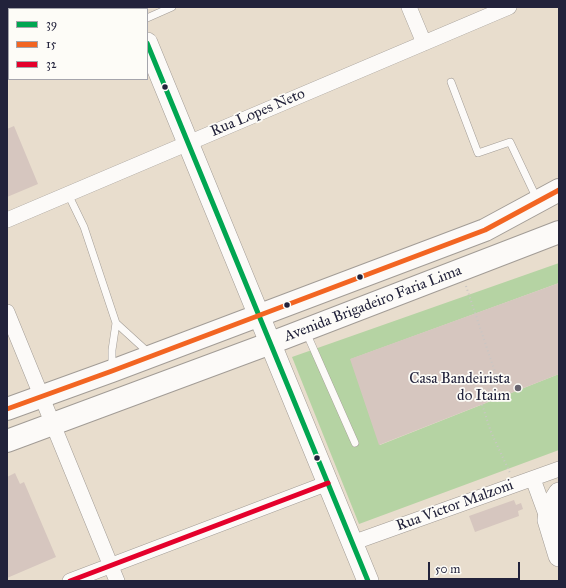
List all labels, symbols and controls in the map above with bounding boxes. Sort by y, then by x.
legend [8,8,148,80]
text: 39 [46,17,57,31]
text: 15 [46,37,56,51]
text: 32 [46,57,57,71]
unlabelled marker [160,82,170,92]
street label: Rua Lopes Neto [208,85,308,141]
street label: Avenida Brigadeiro Faria Lima [282,262,464,346]
unlabelled marker [355,272,365,282]
unlabelled marker [282,300,292,310]
place label: Casa Bandeirista do Itaim [409,370,510,405]
marker: Casa Bandeirista do Itaim [513,383,523,393]
unlabelled marker [312,453,322,463]
street label: Rua Victor Malzoni [394,476,516,536]
scale bar [430,554,522,580]
text: 50 m [435,562,460,576]

